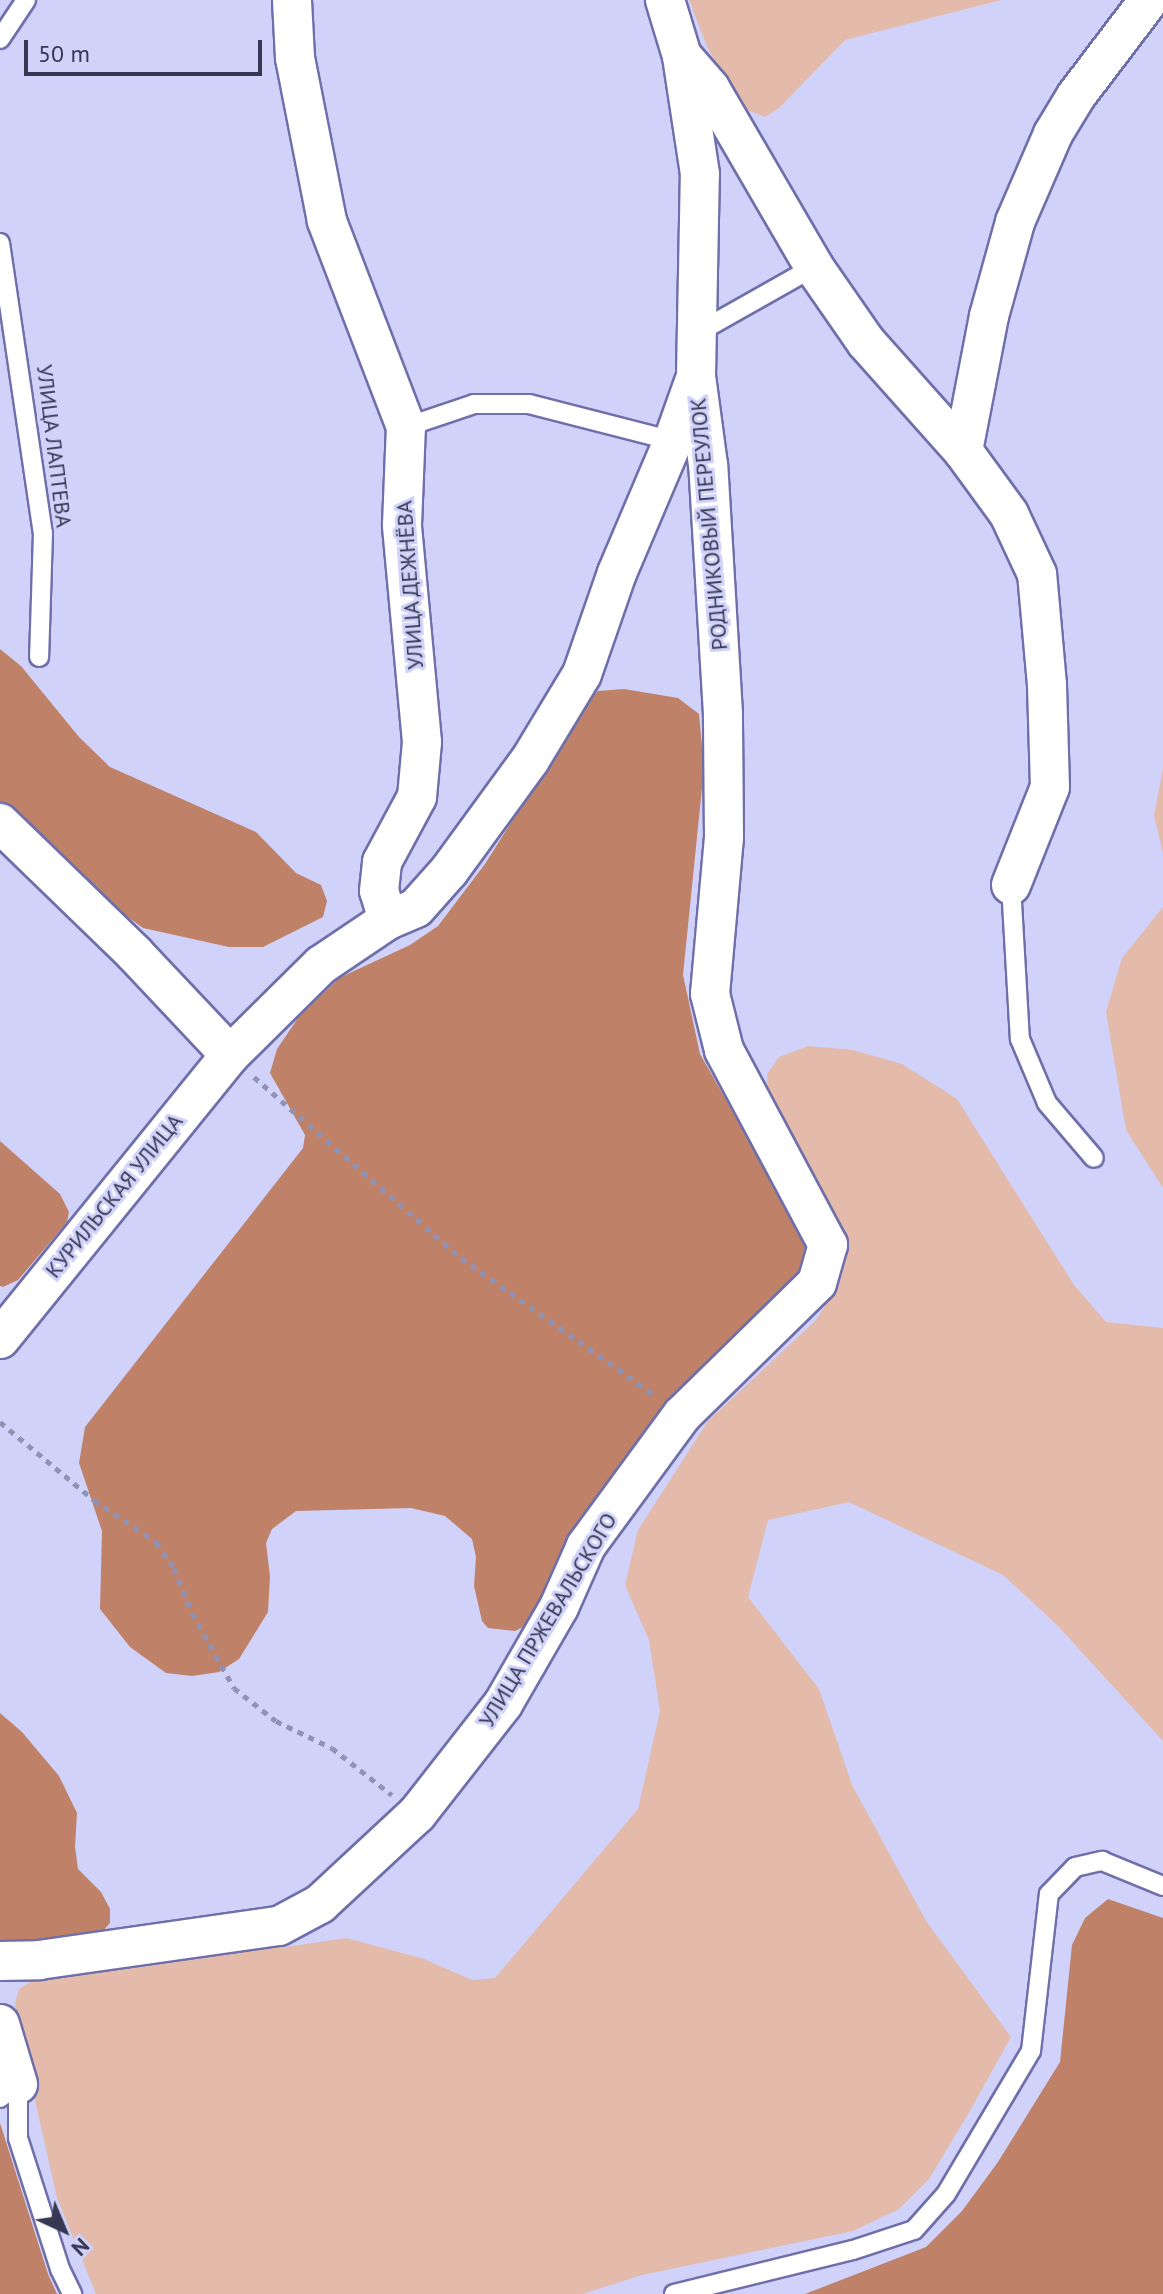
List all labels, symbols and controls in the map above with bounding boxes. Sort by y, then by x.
scale bar [28,24,266,74]
text: 50 m [38,38,90,69]
street label: УЛИЦА ЛАПТЕВА [31,363,77,529]
street label: РОДНИКОВЫЙ ПЕРЕУЛОК [685,397,733,651]
street label: УЛИЦА ДЕЖНЁВА [391,499,429,671]
street label: КУРИЛЬСКАЯ УЛИЦА [40,1108,188,1284]
street label: УЛИЦА ПРЖЕВАЛЬСКОГО [473,1508,623,1732]
north arrow [24,2190,104,2270]
text: N [66,2232,96,2262]

